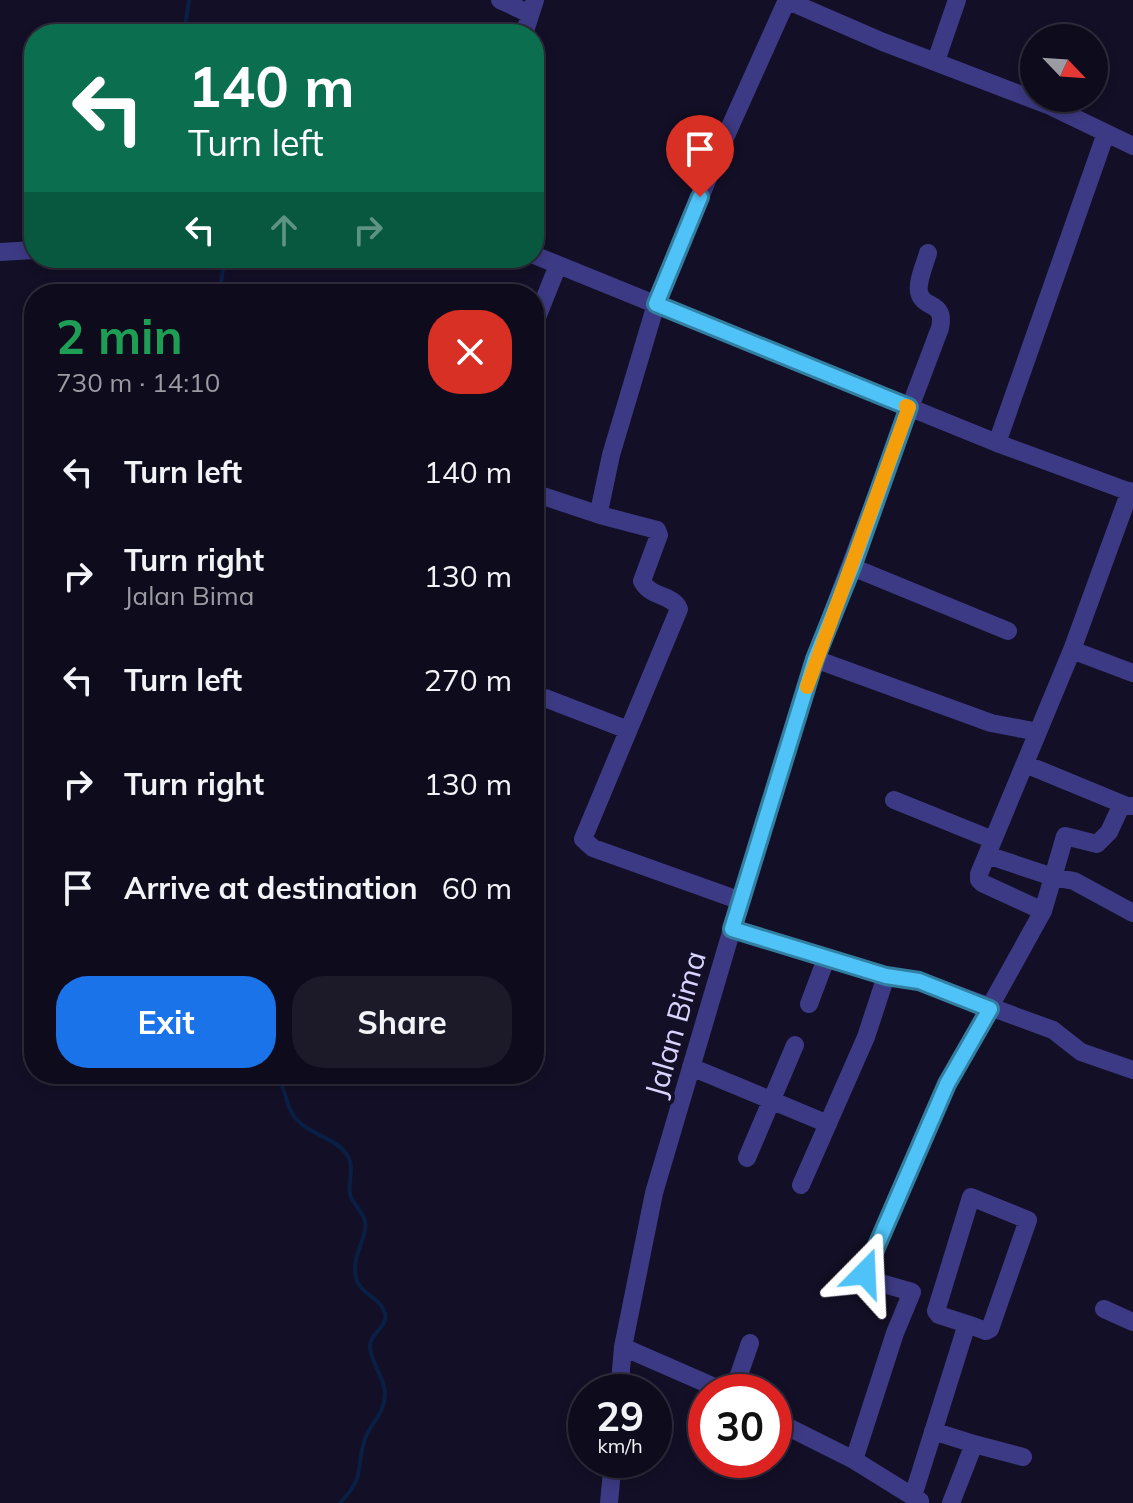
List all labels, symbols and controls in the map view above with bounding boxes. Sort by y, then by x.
north arrow [1020,24,1108,112]
map controls [1020,24,1108,112]
text: 140 m [188,51,355,121]
icon: left [56,56,160,160]
pin [666,115,734,197]
text: Turn left [188,120,324,165]
icon: arrive [678,127,722,171]
icon: left [178,208,222,252]
icon: ahead [262,208,306,252]
icon: right [346,208,390,252]
text: 2 min [56,306,183,366]
button: close [428,310,512,394]
text: 730 m · 14:10 [56,366,220,399]
icon: left [56,450,100,494]
text: Turn left [124,453,242,491]
text: 140 m [424,453,512,491]
text: Turn right [124,541,264,579]
icon: right [56,554,100,598]
text: 130 m [424,557,512,595]
text: Jalan Bima [124,579,254,612]
icon: left [56,658,100,702]
text: Turn left [124,661,242,699]
text: 270 m [424,661,512,699]
icon: right [56,762,100,806]
text: Turn right [124,765,264,803]
text: 130 m [424,765,512,803]
icon: arrive [56,866,100,910]
text: Arrive at destination [124,869,418,907]
text: 60 m [442,869,512,907]
street label: Jalan Bima [636,947,714,1101]
button: Exit [56,976,276,1068]
button: Share [292,976,512,1068]
position arrow [823,1231,907,1315]
speed limit sign: 30 [688,1374,792,1478]
text: 29 [596,1391,644,1441]
text: km/h [597,1433,643,1458]

